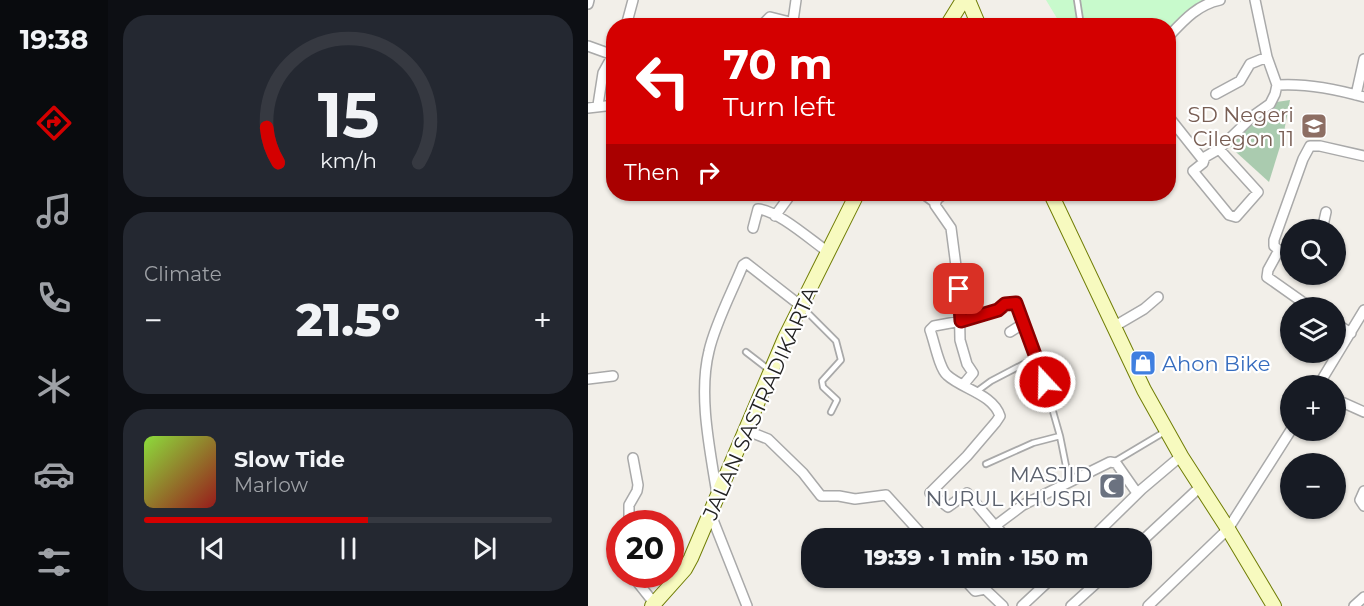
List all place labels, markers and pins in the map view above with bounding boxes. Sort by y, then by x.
place label: SD Negeri Cilegon 11 [1188,102,1294,151]
school or university icon: SD Negeri Cilegon 11 [1299,111,1329,141]
pin [933,263,984,314]
shop icon: Ahon Bike [1128,348,1158,378]
place label: Ahon Bike [1162,351,1270,376]
place label: MASJID NURUL KHUSRI [926,462,1092,511]
mosque icon: MASJID NURUL KHUSRI [1097,471,1127,501]

